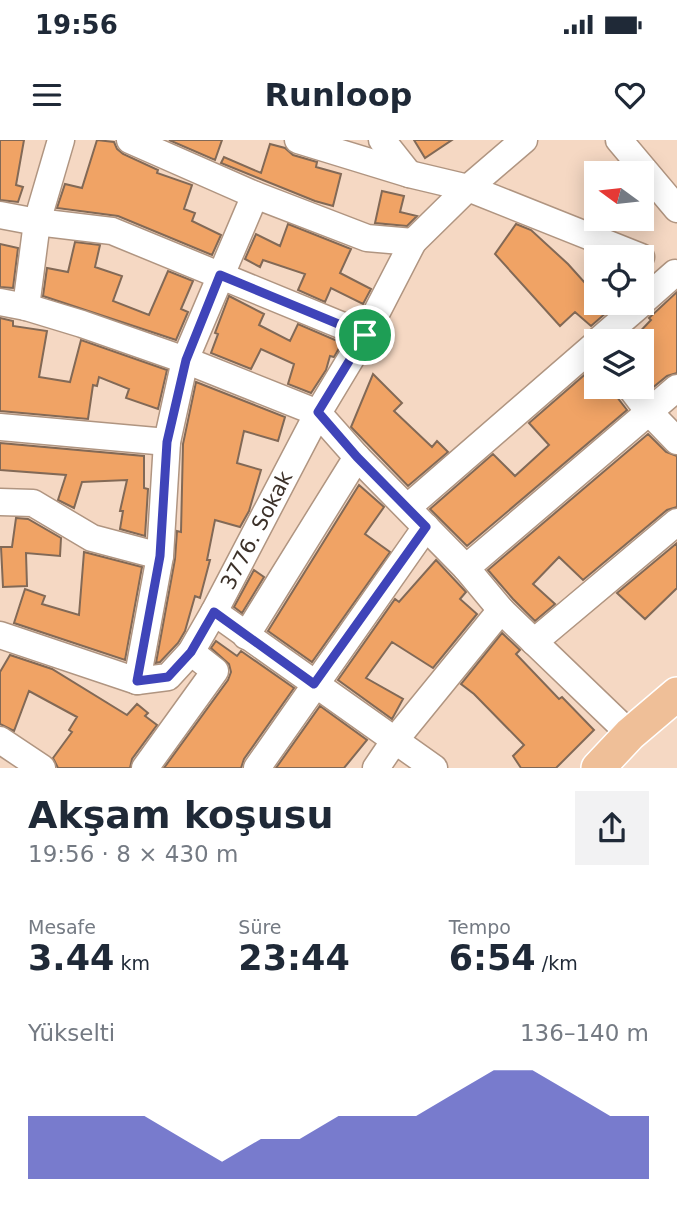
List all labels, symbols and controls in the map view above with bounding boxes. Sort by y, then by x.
text: 19:56 [35,10,118,40]
icon: menu [28,76,66,114]
text: Runloop [264,76,413,114]
icon: heart [611,76,649,114]
north arrow [584,161,654,231]
map controls [584,161,654,399]
button: locate [584,245,654,315]
pin [335,305,395,365]
icon: arrive [346,316,384,354]
button: layers [584,329,654,399]
street label: 3776. Sokak [216,466,298,593]
button: share [575,791,649,865]
text: Akşam koşusu [28,793,333,837]
text: 19:56 · 8 × 430 m [28,841,238,867]
text: Mesafe [28,916,96,938]
text: Süre [238,916,282,938]
text: Tempo [449,916,511,938]
text: 3.44 [28,938,114,978]
text: 23:44 [238,938,350,978]
text: 6:54 [449,938,536,978]
text: km [114,952,150,974]
text: /km [536,952,578,974]
text: Yükselti [28,1020,115,1046]
text: 136–140 m [520,1020,649,1046]

